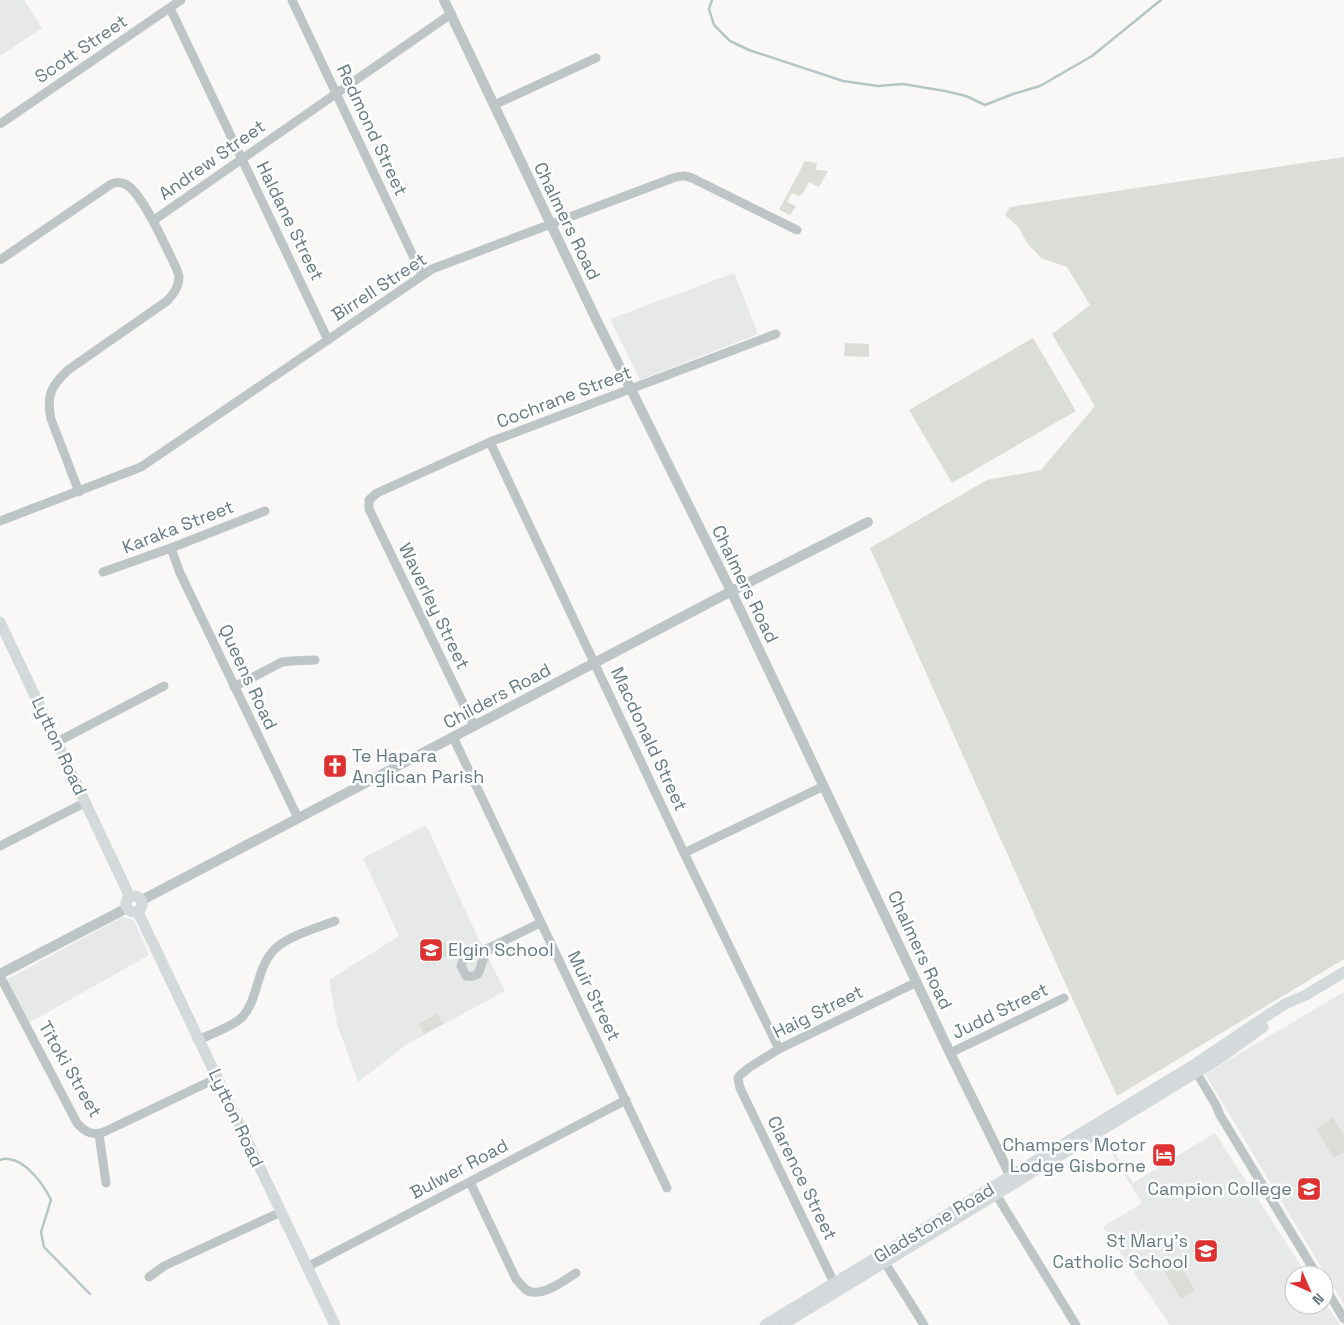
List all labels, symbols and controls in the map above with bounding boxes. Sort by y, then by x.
street label: Scott Street [30,9,131,88]
street label: Redmond Street [332,60,413,199]
street label: Andrew Street [154,114,269,205]
street label: Haldane Street [252,157,329,284]
street label: Chalmers Road [529,158,606,284]
street label: Birrell Street [327,247,431,326]
street label: Cochrane Street [493,360,635,433]
street label: Karaka Street [119,495,237,558]
street label: Chalmers Road [707,521,784,647]
street label: Waverley Street [394,539,475,673]
street label: Queens Road [214,620,283,733]
street label: Childers Road [439,658,555,734]
street label: Macdonald Street [606,663,693,814]
street label: Lytton Road [27,693,92,799]
place label: Te Hapara Anglican Parish [352,744,484,788]
church icon: Te Hapara Anglican Parish [322,753,348,779]
street label: Chalmers Road [883,887,958,1013]
school or university icon: Elgin School [418,937,444,963]
place label: Elgin School [448,938,554,961]
street label: Muir Street [563,947,626,1045]
street label: Judd Street [948,977,1052,1044]
street label: Haig Street [769,980,867,1043]
street label: Titoki Street [34,1016,107,1121]
street label: Lytton Road [204,1065,269,1171]
street label: Clarence Street [762,1112,842,1244]
street label: Bulwer Road [406,1133,512,1204]
place label: Champers Motor Lodge Gisborne [1002,1133,1146,1177]
hotel icon: Champers Motor Lodge Gisborne [1151,1142,1177,1168]
school or university icon: Campion College [1296,1176,1322,1202]
street label: Gladstone Road [869,1177,998,1268]
place label: Campion College [1147,1177,1292,1200]
place label: St Mary's Catholic School [1053,1229,1188,1273]
school or university icon: St Mary's Catholic School [1193,1238,1219,1264]
north arrow [1284,1265,1334,1315]
text: N [1309,1290,1328,1309]

